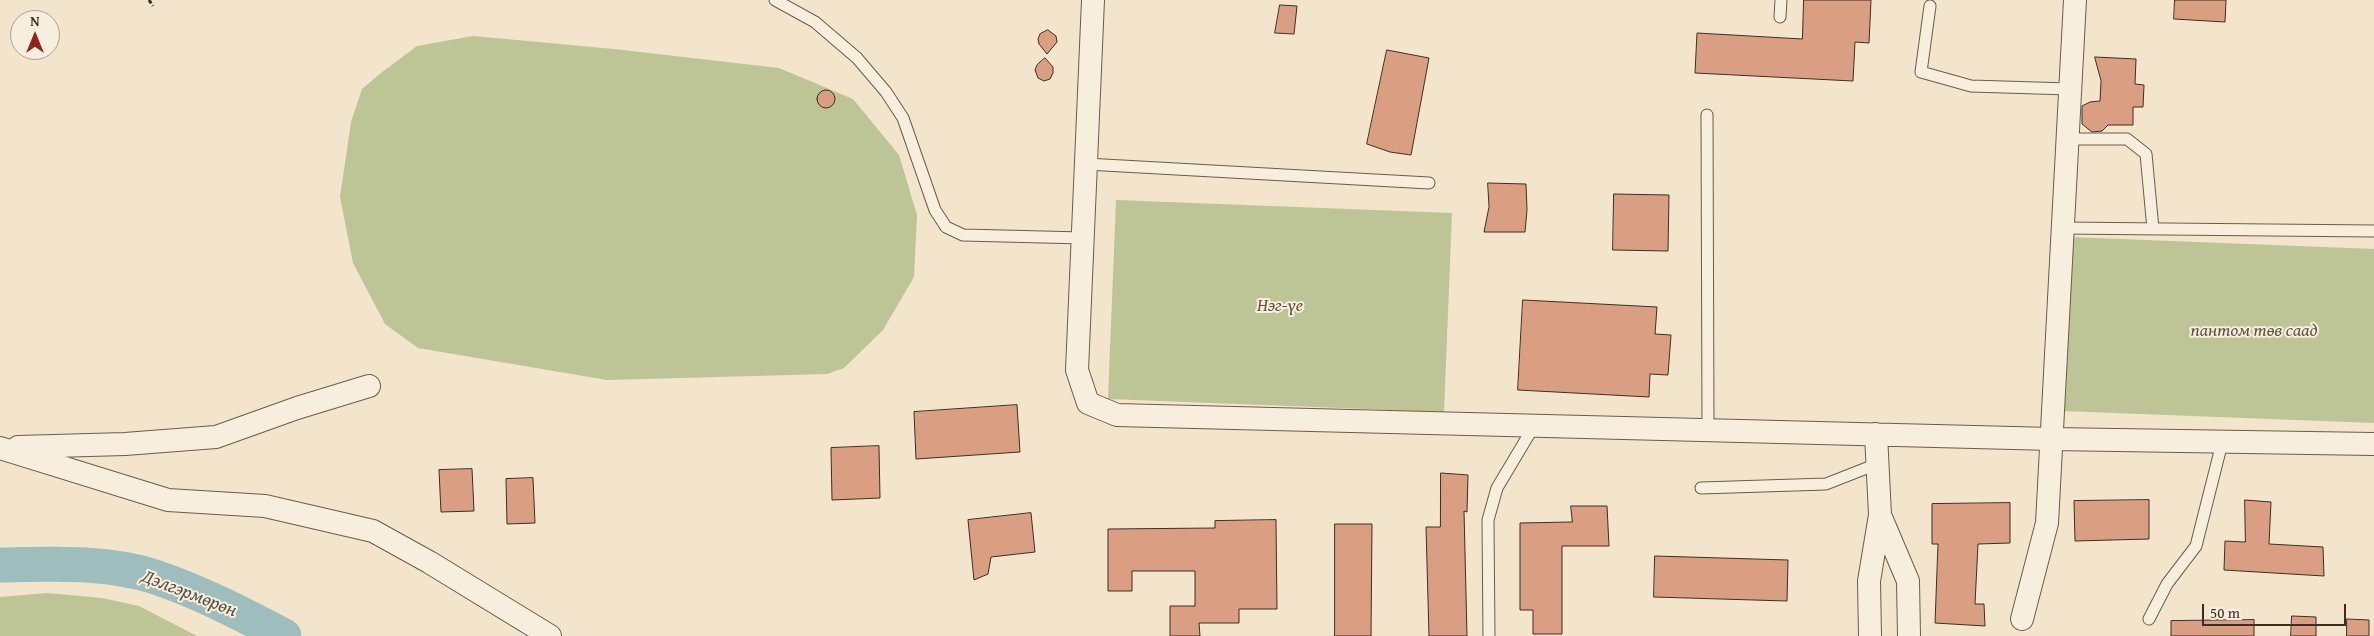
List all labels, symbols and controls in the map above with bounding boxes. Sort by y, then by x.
north arrow [10,10,60,60]
text: N [30,11,40,31]
park label: Нэг-үе [1257,295,1303,317]
park label: пантом төв саад [2191,320,2317,342]
water label: Дэлгэрмөрөн [138,565,240,623]
scale bar [2204,594,2348,626]
text: 50 m [2210,602,2240,623]

